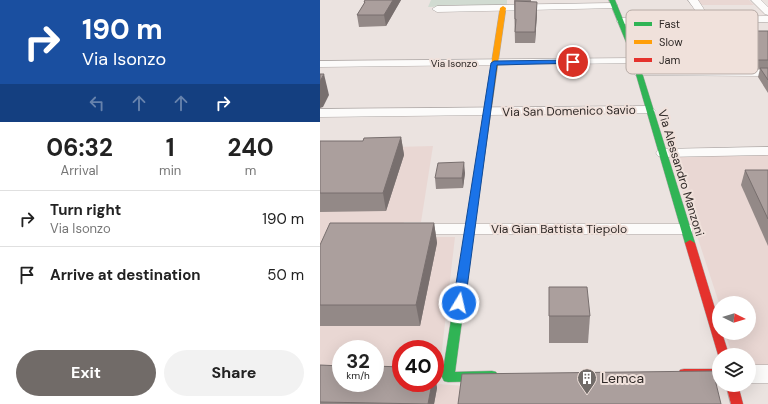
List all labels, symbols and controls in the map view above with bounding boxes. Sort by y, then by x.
legend [626,10,758,74]
text: 190 m [82,11,163,48]
icon: right [16,16,68,68]
text: Fast [659,17,680,31]
text: Slow [659,35,683,49]
pin [556,45,590,79]
text: Via Isonzo [82,47,166,71]
icon: arrive [562,51,584,73]
text: Jam [659,53,680,67]
street label: Via Isonzo [431,57,477,70]
icon: left [86,92,108,114]
icon: ahead [128,92,150,114]
icon: ahead [170,92,192,114]
icon: right [212,92,234,114]
street label: Via San Domenico Savio [502,102,636,120]
street label: Via Alessandro Manzoni [654,108,708,238]
text: 06:32 [46,132,113,163]
text: 1 [166,132,175,163]
text: 240 [228,132,274,163]
text: Arrival [61,162,98,179]
text: min [159,162,181,179]
text: m [245,162,256,179]
text: Turn right [50,200,121,220]
icon: right [16,208,38,230]
text: 190 m [262,209,304,229]
text: Via Isonzo [50,220,111,237]
street label: Via Gian Battista Tiepolo [491,221,627,237]
icon: arrive [16,264,38,286]
text: Arrive at destination [50,265,201,285]
text: 50 m [267,265,304,285]
position arrow [438,282,480,324]
north arrow [712,296,756,340]
map controls [712,296,756,392]
speed limit sign: 40 [392,340,444,392]
text: 32 [346,348,370,374]
button: layers [712,348,756,392]
button: Exit [16,350,156,396]
button: Share [164,350,304,396]
building icon: Lemca [576,367,598,395]
text: km/h [346,369,370,382]
place label: Lemca [601,369,644,387]

